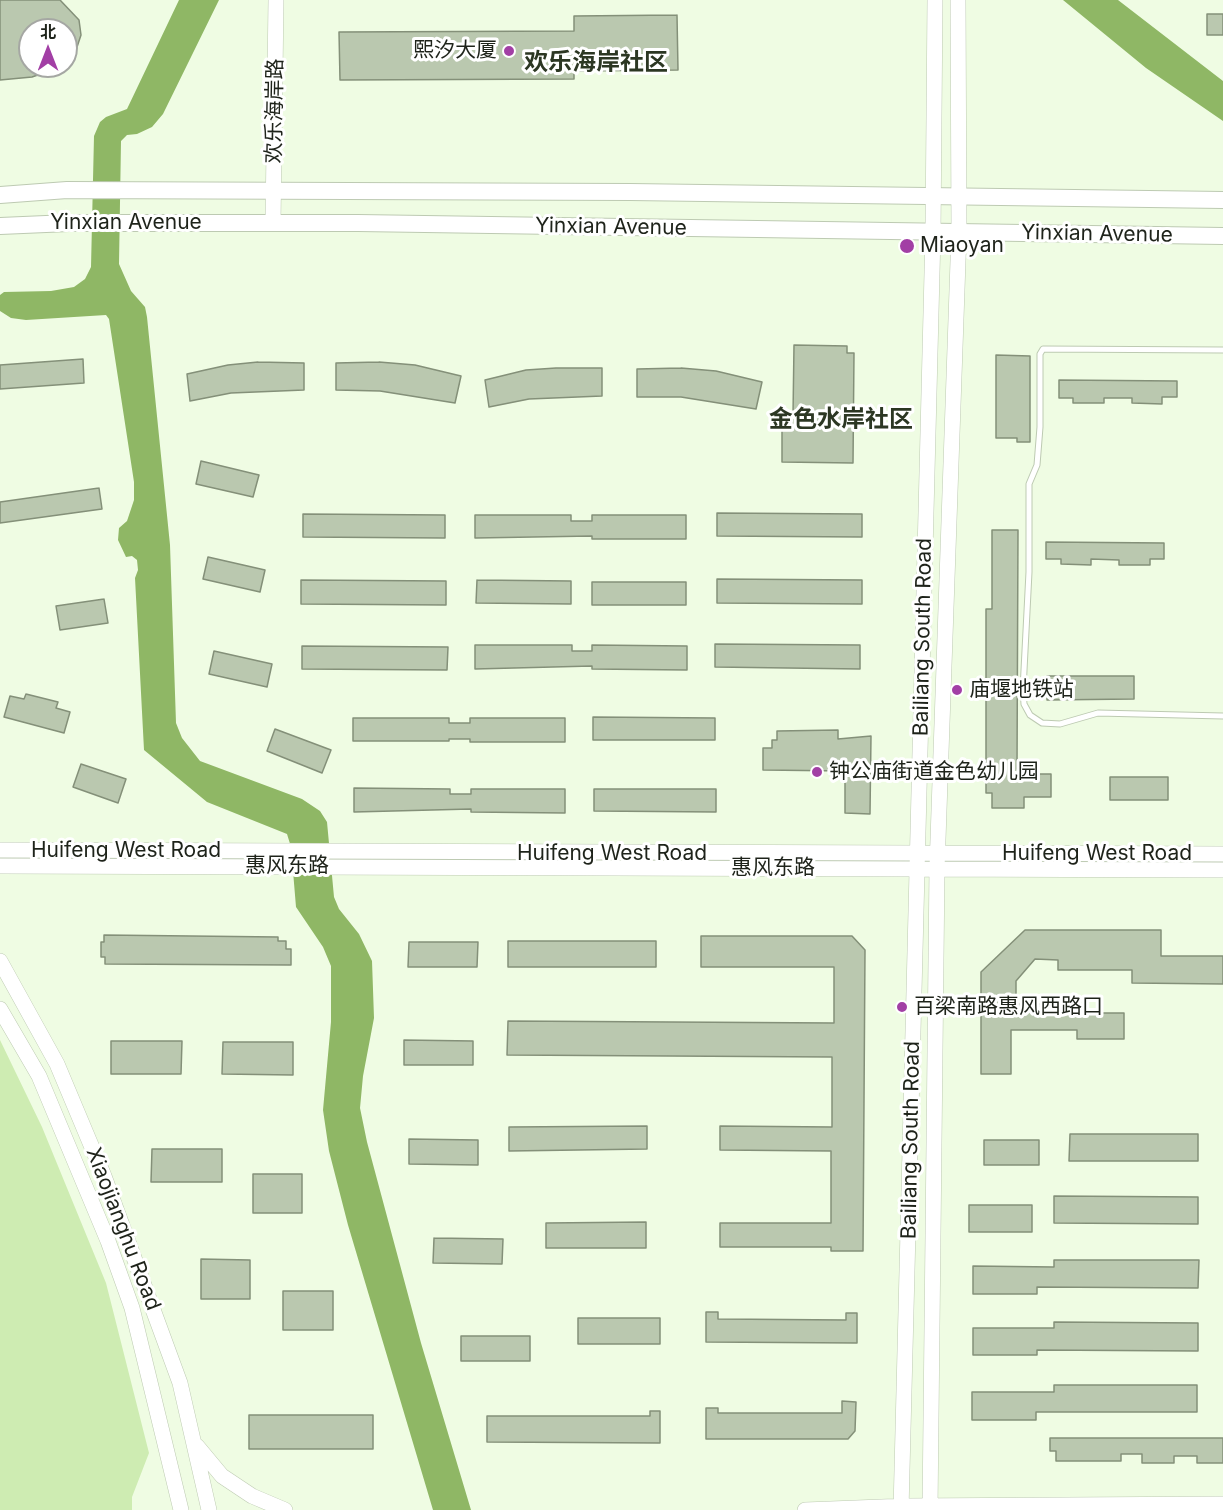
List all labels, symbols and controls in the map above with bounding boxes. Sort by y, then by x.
north arrow [18,18,78,78]
text: 北 [40,22,56,42]
place label: 熙汐大厦 [413,38,497,64]
marker: 熙汐大厦 [502,44,516,58]
district label: 欢乐海岸社区 [524,49,668,77]
street label: 欢乐海岸路 [261,58,289,164]
street label: Yinxian Avenue [50,210,202,236]
street label: Yinxian Avenue [535,213,687,241]
street label: Yinxian Avenue [1021,220,1173,248]
place label: Miaoyan [920,233,1004,259]
marker: Miaoyan [898,237,916,255]
district label: 金色水岸社区 [769,406,913,434]
street label: Bailiang South Road [909,538,937,736]
place label: 庙堰地铁站 [969,677,1074,703]
marker: 庙堰地铁站 [950,683,964,697]
place label: 钟公庙街道金色幼儿园 [829,759,1039,785]
marker: 钟公庙街道金色幼儿园 [810,765,824,779]
street label: Huifeng West Road [31,838,221,864]
street label: Huifeng West Road [517,841,707,867]
street label: Huifeng West Road [1002,841,1192,867]
street label: 惠风东路 [245,853,329,879]
street label: 惠风东路 [731,855,815,881]
place label: 百梁南路惠风西路口 [914,994,1103,1020]
marker: 百梁南路惠风西路口 [895,1000,909,1014]
street label: Bailiang South Road [897,1041,925,1239]
street label: Xiaojianghu Road [80,1144,166,1314]

